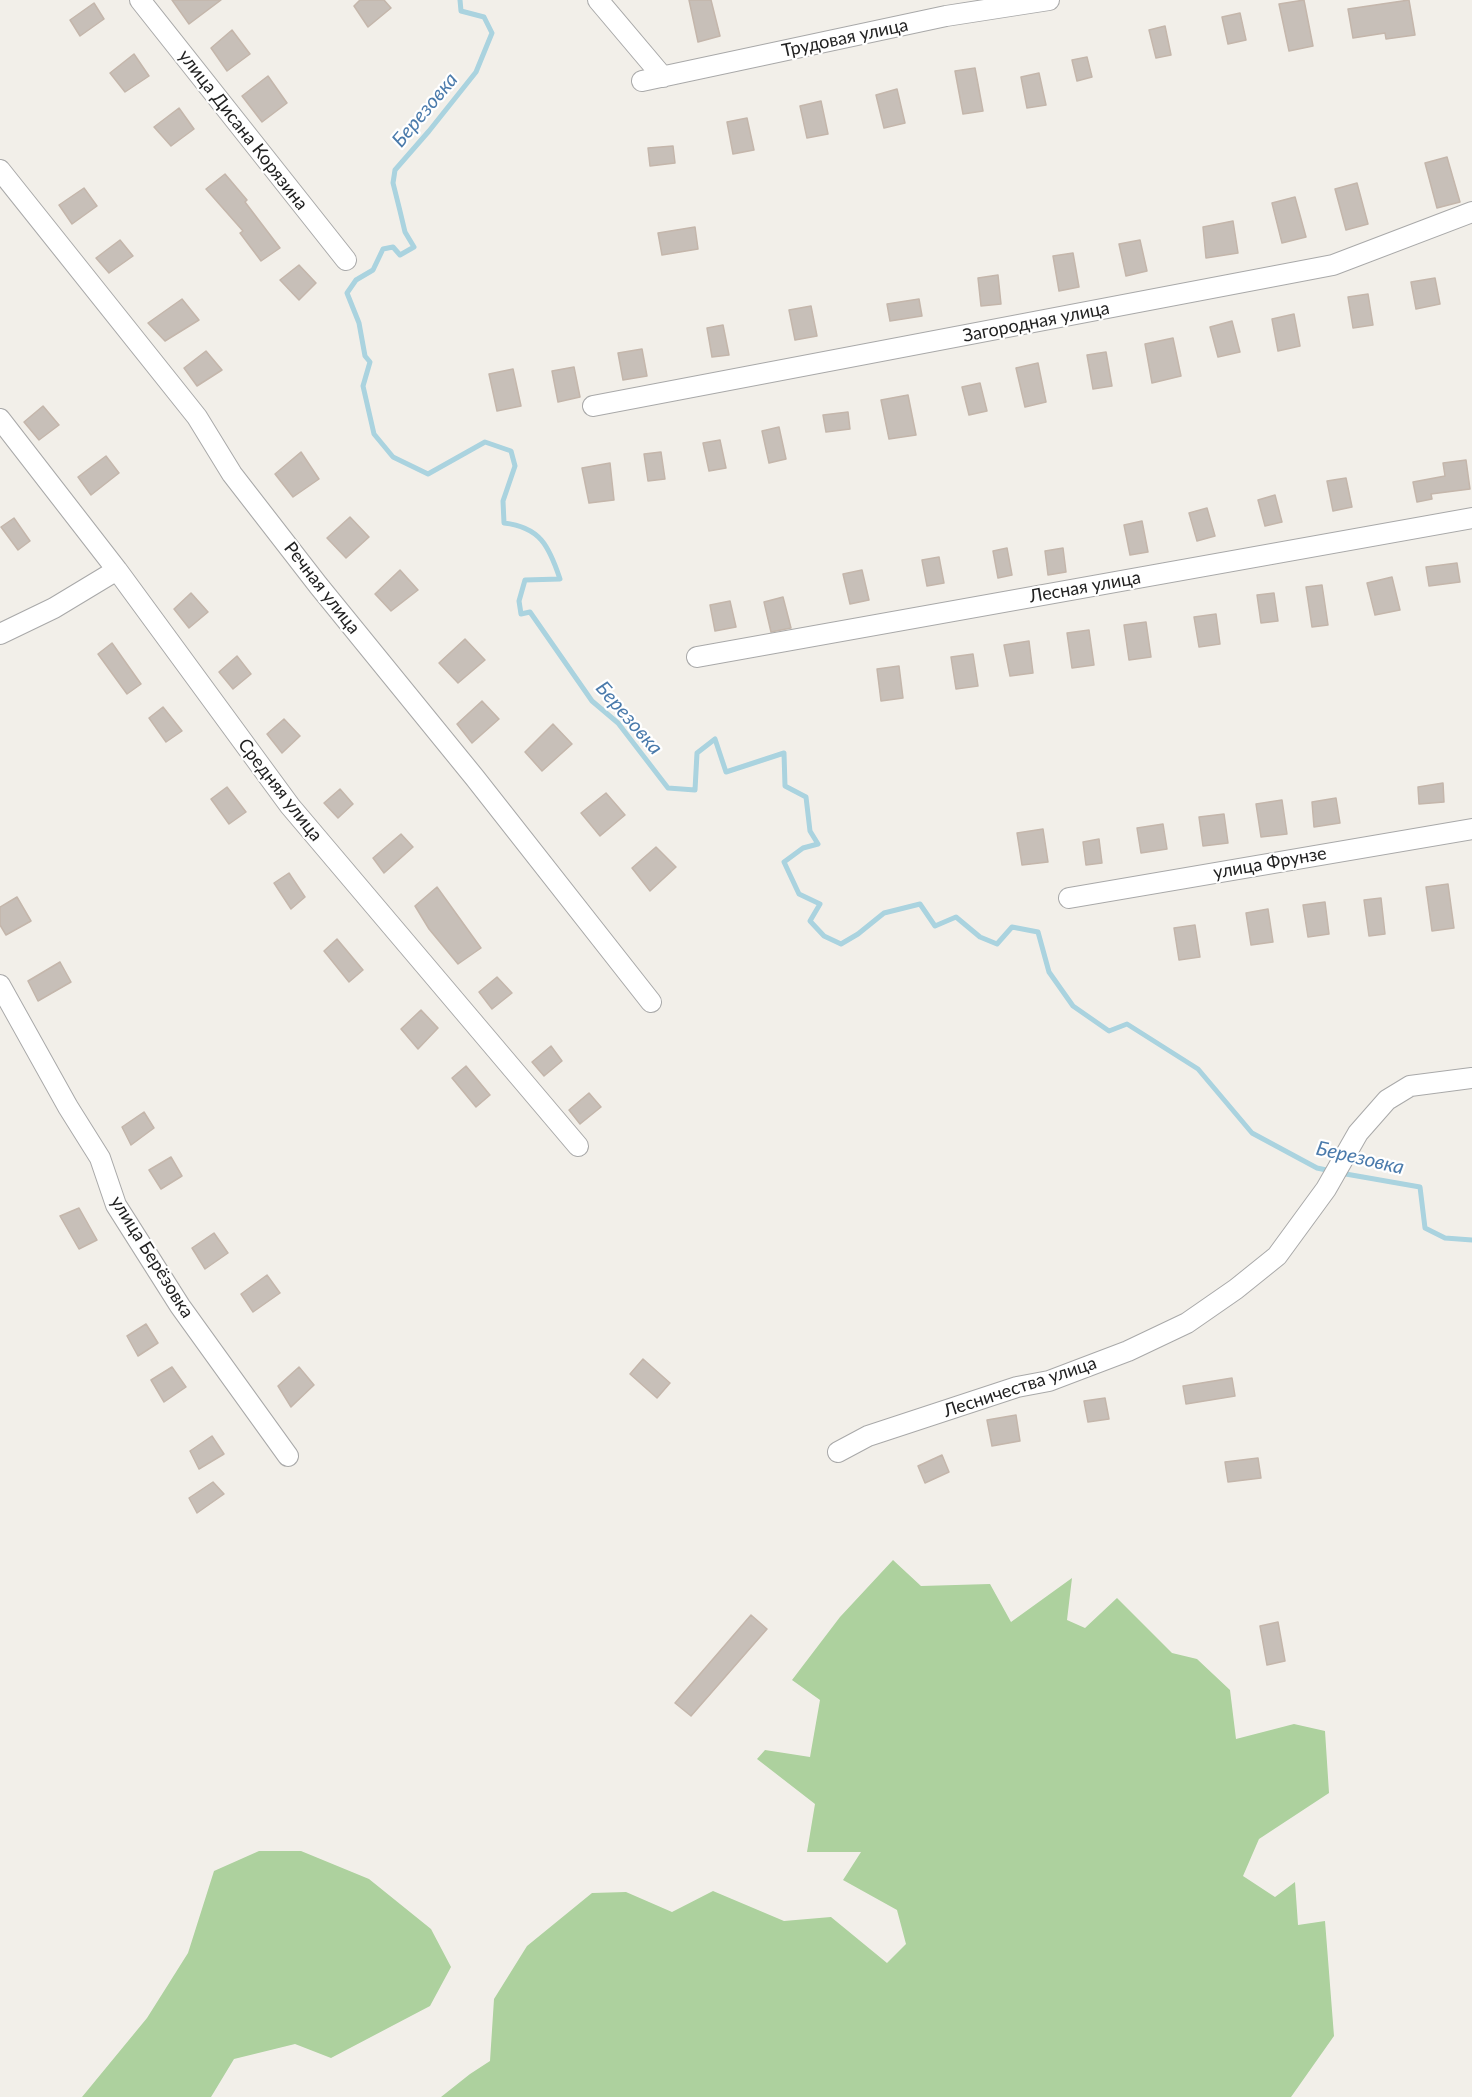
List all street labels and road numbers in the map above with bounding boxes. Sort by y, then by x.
street label: Трудовая улица [780,14,910,62]
street label: улица Дисана Корязина [174,46,312,214]
street label: Загородная улица [961,297,1111,347]
street label: Речная улица [279,538,365,638]
street label: Лесная улица [1028,567,1142,607]
street label: Средняя улица [233,734,327,846]
street label: улица Фрунзе [1212,842,1328,884]
street label: улица Берёзовка [106,1192,198,1322]
street label: Лесничества улица [941,1352,1099,1422]

